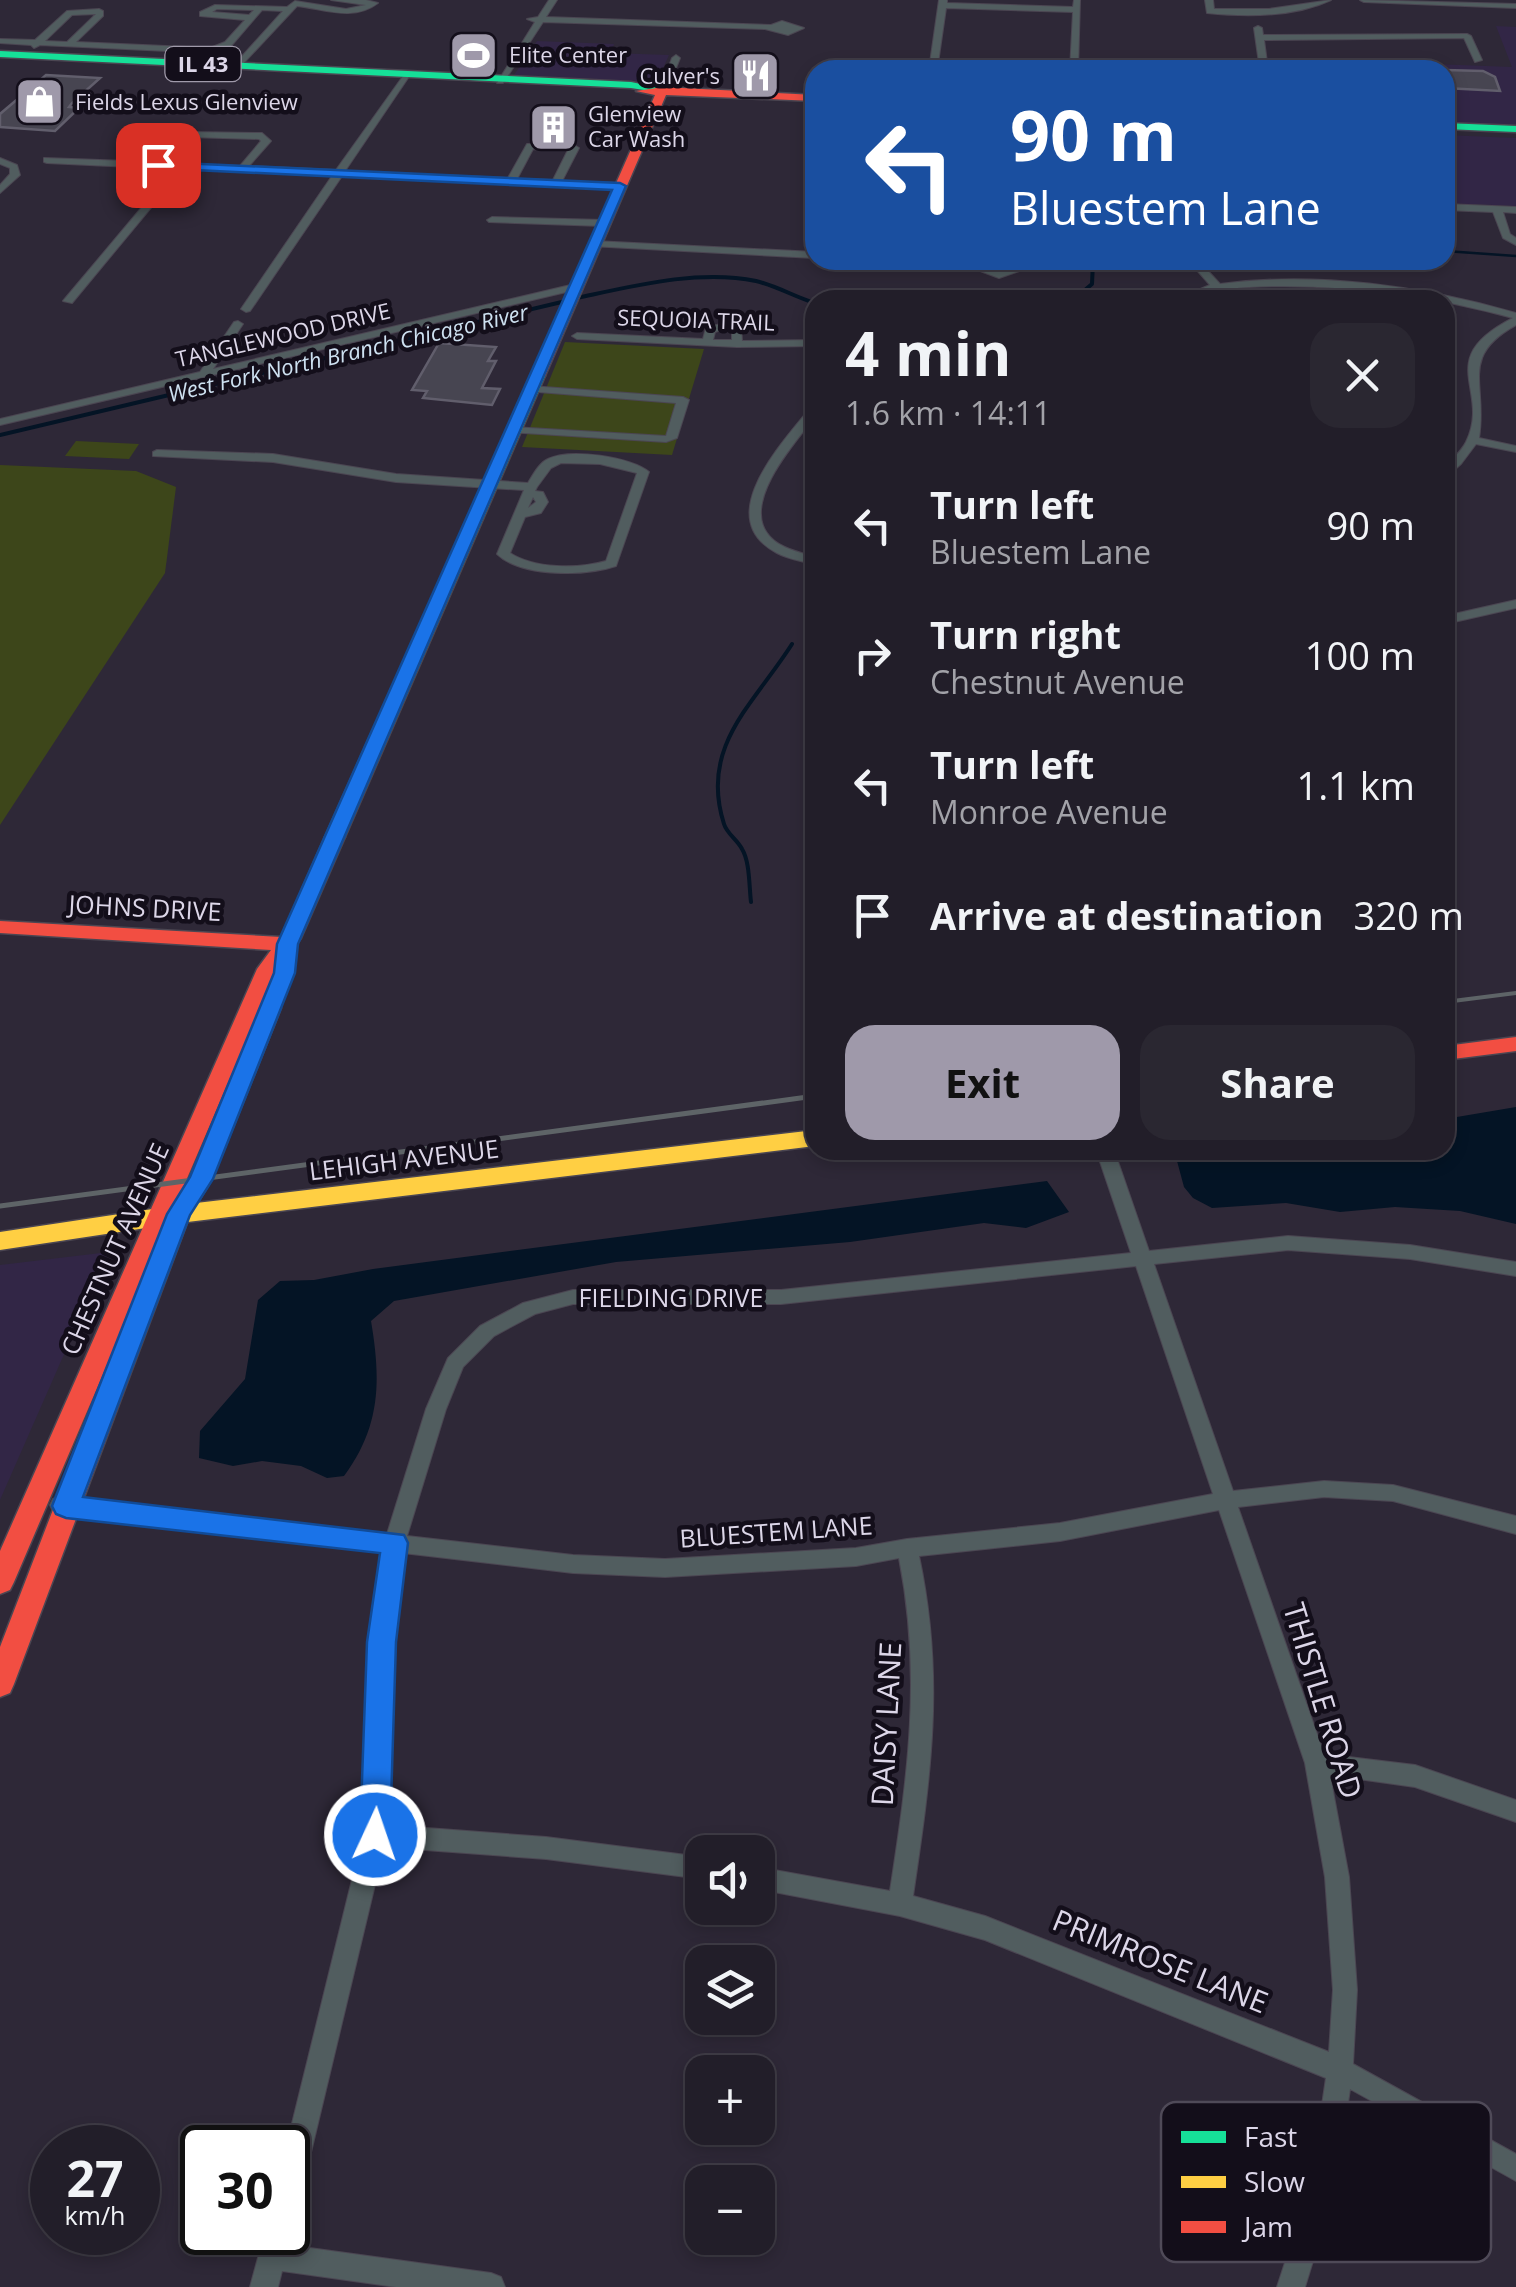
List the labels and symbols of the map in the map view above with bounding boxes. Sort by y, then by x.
sports icon: Elite Center [448,29,500,81]
place label: Elite Center [509,39,627,69]
road number: IL 43 [166,47,240,81]
restaurant icon: Culver's [729,50,781,102]
place label: Culver's [639,60,720,90]
shop icon: Fields Lexus Glenview [14,76,66,128]
place label: Fields Lexus Glenview [75,86,298,116]
place label: Glenview Car Wash [588,98,685,153]
building icon: Glenview Car Wash [527,101,579,153]
pin [116,123,201,208]
street label: TANGLEWOOD DRIVE [172,295,393,373]
water label: West Fork North Branch Chicago River [165,296,532,408]
street label: SEQUOIA TRAIL [617,301,775,337]
street label: JOHNS DRIVE [66,886,222,928]
street label: LEHIGH AVENUE [307,1130,501,1188]
street label: CHESTNUT AVENUE [52,1137,176,1360]
street label: FIELDING DRIVE [579,1280,763,1314]
street label: BLUESTEM LANE [678,1507,874,1555]
street label: THISTLE ROAD [1274,1598,1373,1803]
street label: DAISY LANE [861,1641,910,1807]
position arrow [323,1783,427,1887]
street label: PRIMROSE LANE [1047,1899,1274,2022]
legend [1161,2102,1491,2262]
text: Fast [1244,2117,1297,2155]
speed limit sign: 30 [180,2125,310,2255]
text: Slow [1244,2162,1305,2200]
text: Jam [1241,2207,1293,2245]

